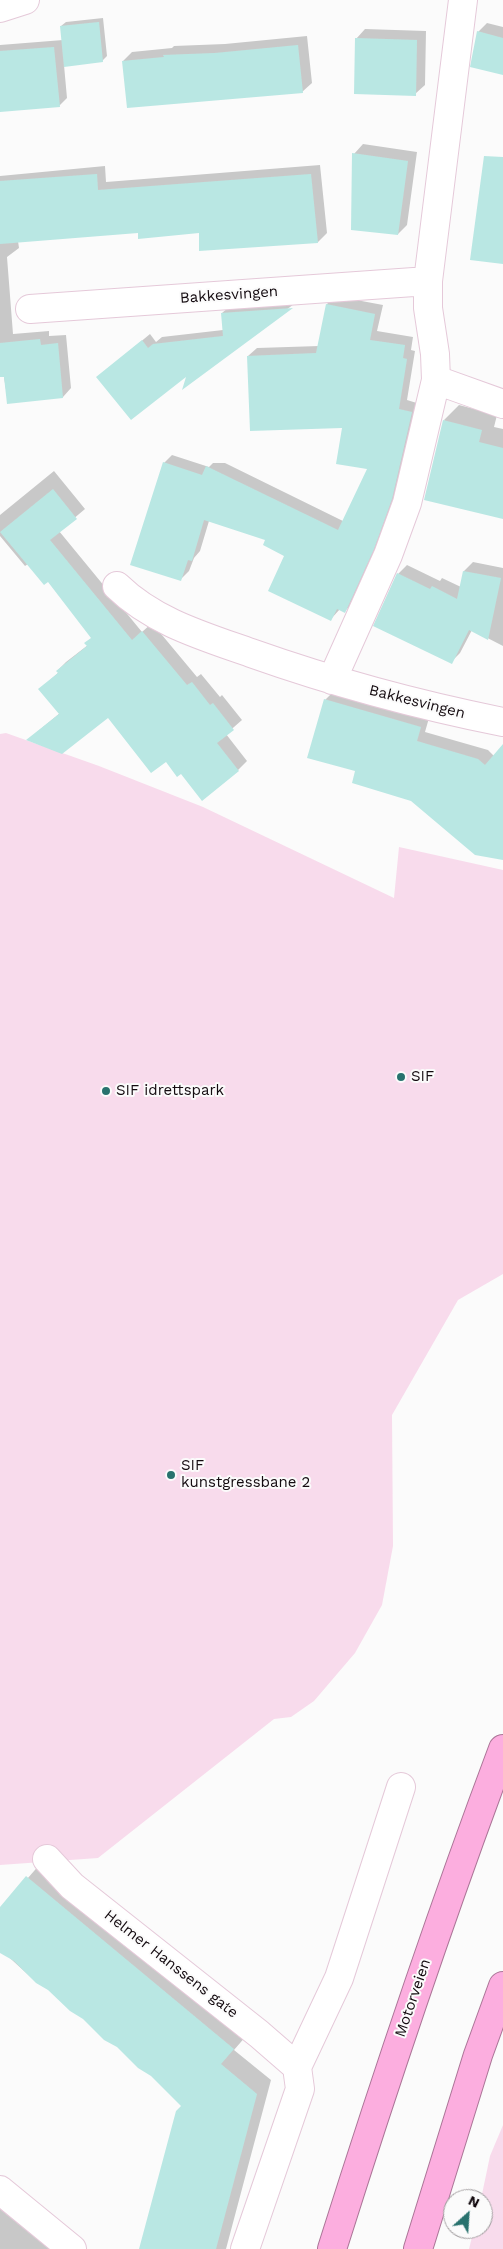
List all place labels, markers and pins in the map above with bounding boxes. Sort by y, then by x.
place label: SIF [411,1068,434,1086]
marker: SIF [395,1071,407,1083]
place label: SIF idrettspark [116,1082,224,1100]
marker: SIF idrettspark [100,1085,112,1097]
place label: SIF kunstgressbane 2 [181,1457,310,1492]
marker: SIF kunstgressbane 2 [165,1469,177,1481]

